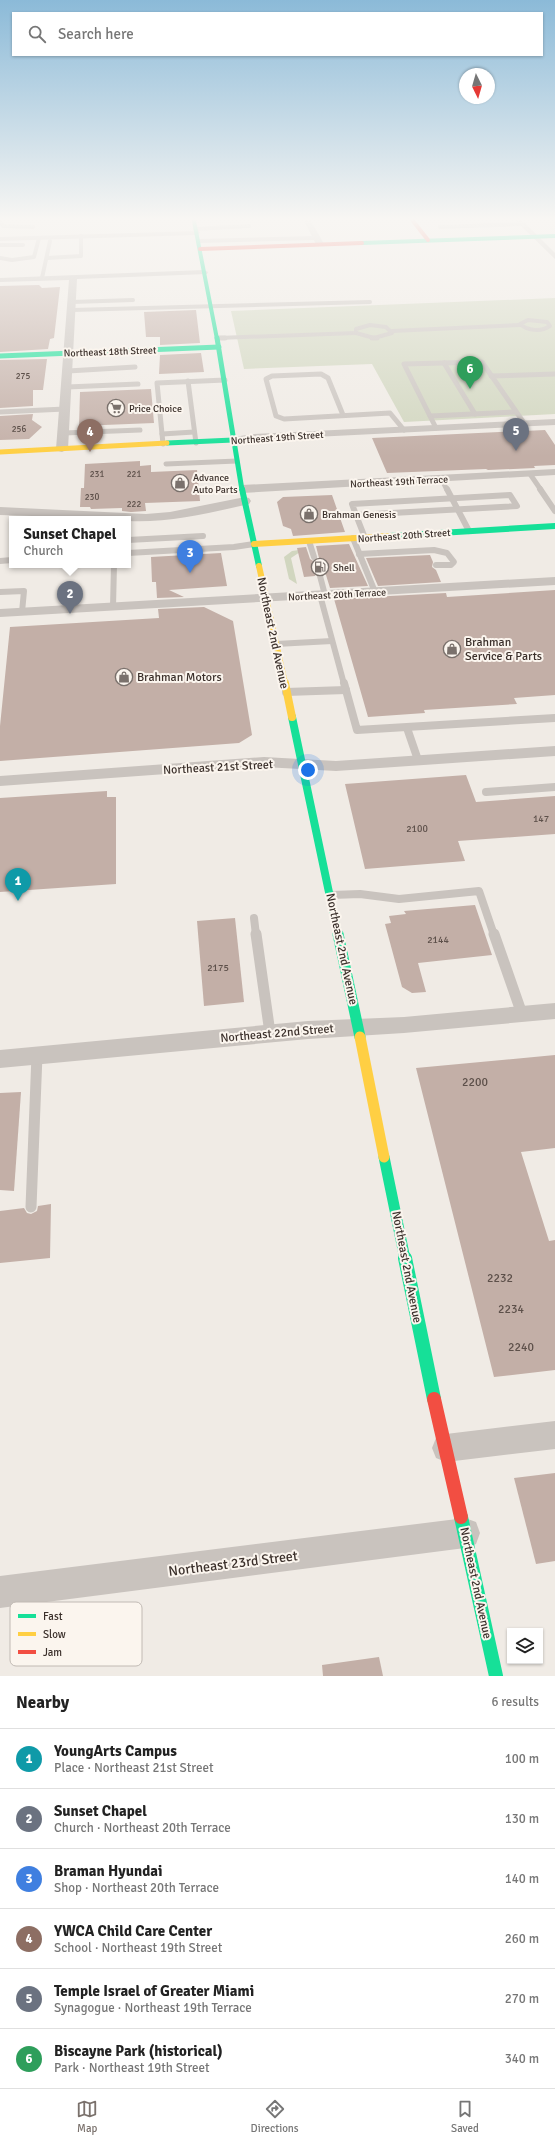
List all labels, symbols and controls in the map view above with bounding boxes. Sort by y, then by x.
search box [12,12,543,56]
icon: search [26,23,48,45]
text: Search here [58,25,134,43]
north arrow [459,68,495,104]
street label: Northeast 18th Street [63,344,157,360]
pin: 6 [457,356,483,389]
house number: 275 [16,371,30,382]
supermarket icon: Price Choice [106,398,126,418]
place label: Price Choice [129,403,182,415]
pin: 5 [503,418,529,451]
pin: 4 [77,419,103,452]
house number: 256 [12,424,26,435]
street label: Northeast 19th Street [230,429,324,447]
house number: 231 [90,469,104,480]
house number: 221 [127,469,141,480]
place label: Advance Auto Parts [193,472,238,496]
shop icon: Advance Auto Parts [170,473,190,493]
street label: Northeast 19th Terrace [350,473,448,491]
house number: 230 [85,492,99,503]
house number: 222 [127,499,141,510]
shop icon: Brahman Genesis [299,504,319,524]
place label: Brahman Genesis [322,509,397,521]
popup [9,516,131,568]
text: Sunset Chapel [24,525,117,543]
street label: Northeast 20th Street [357,527,451,545]
pin: 3 [177,540,203,573]
text: Church [24,543,63,559]
fuel station icon: Shell [310,557,330,577]
place label: Shell [333,562,355,574]
street label: Northeast 2nd Avenue [253,576,292,690]
pin: 2 [57,581,83,614]
street label: Northeast 20th Terrace [288,586,386,604]
place label: Brahman Service & Parts [465,635,542,664]
shop icon: Brahman Service & Parts [442,639,462,659]
shop icon: Brahman Motors [114,667,134,687]
place label: Brahman Motors [137,670,222,685]
street label: Northeast 21st Street [163,757,273,778]
your location [298,760,318,780]
house number: 147 [533,813,549,825]
house number: 2100 [406,823,428,835]
pin: 1 [5,868,31,901]
street label: Northeast 2nd Avenue [322,892,361,1006]
house number: 2144 [427,934,449,946]
house number: 2175 [207,962,229,974]
street label: Northeast 22nd Street [220,1021,334,1046]
house number: 2200 [462,1075,488,1090]
street label: Northeast 2nd Avenue [388,1210,425,1324]
house number: 2232 [487,1271,513,1286]
house number: 2234 [498,1302,524,1317]
house number: 2240 [508,1340,534,1355]
street label: Northeast 2nd Avenue [456,1526,495,1640]
street label: Northeast 23rd Street [167,1547,299,1580]
legend [10,1602,142,1666]
text: Fast [43,1610,63,1623]
text: Slow [43,1628,66,1641]
map controls [507,1628,543,1664]
button: layers [507,1628,543,1664]
text: Jam [43,1646,62,1659]
text: Nearby [16,1692,69,1713]
text: 6 results [491,1694,539,1710]
text: YoungArts Campus [54,1742,177,1760]
text: 1 [25,1751,33,1767]
text: 100 m [505,1751,539,1767]
text: Place · Northeast 21st Street [54,1760,213,1776]
text: Sunset Chapel [54,1802,147,1820]
text: 2 [25,1811,33,1827]
text: 130 m [505,1811,539,1827]
text: Church · Northeast 20th Terrace [54,1820,231,1836]
text: Braman Hyundai [54,1862,162,1880]
text: 3 [25,1871,33,1887]
text: 140 m [505,1871,539,1887]
text: Shop · Northeast 20th Terrace [54,1880,219,1896]
text: YWCA Child Care Center [54,1922,212,1940]
text: 4 [25,1931,33,1947]
text: 260 m [505,1931,539,1947]
text: School · Northeast 19th Street [54,1940,222,1956]
text: Temple Israel of Greater Miami [54,1982,254,2000]
text: 5 [25,1991,33,2007]
text: 270 m [505,1991,539,2007]
text: Synagogue · Northeast 19th Terrace [54,2000,252,2016]
text: Biscayne Park (historical) [54,2042,223,2060]
text: 6 [25,2051,33,2067]
text: 340 m [505,2051,539,2067]
text: Park · Northeast 19th Street [54,2060,210,2076]
tab: Map [76,2098,98,2135]
tab: Directions [251,2098,299,2135]
tab: Saved [451,2098,479,2135]

